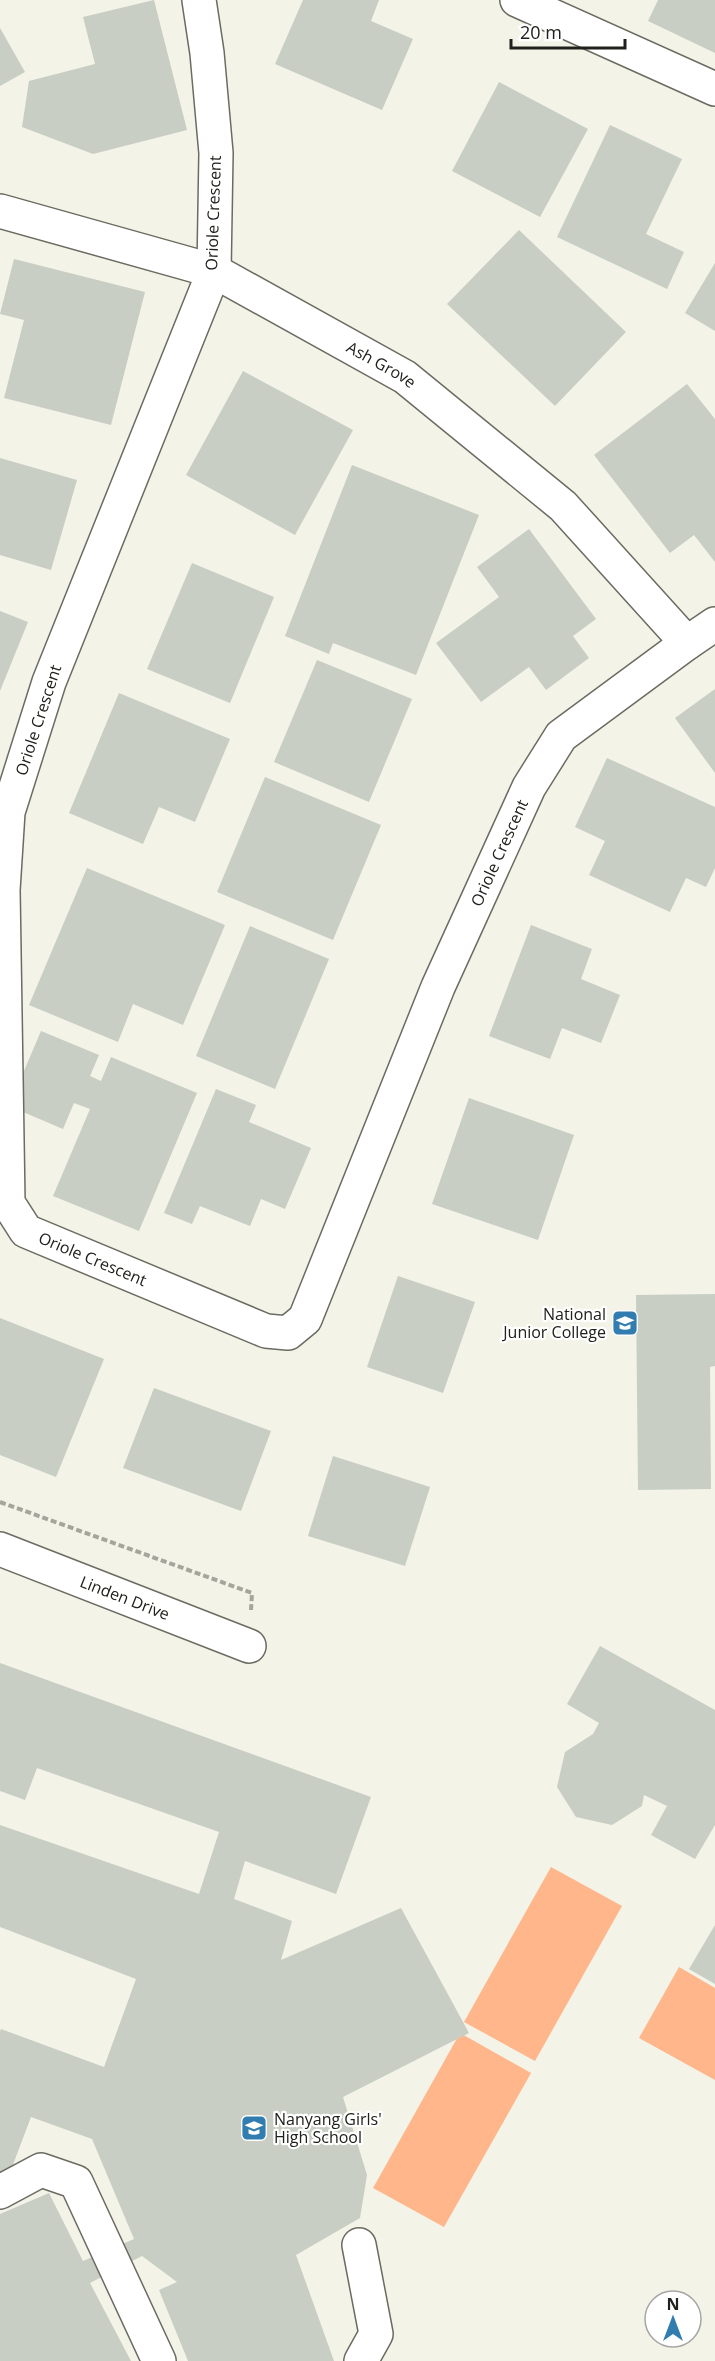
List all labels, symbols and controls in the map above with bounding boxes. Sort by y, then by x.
scale bar [511,12,625,50]
text: 20 m [520,20,562,44]
street label: Oriole Crescent [200,155,226,271]
street label: Ash Grove [343,336,421,393]
street label: Oriole Crescent [10,662,66,778]
street label: Oriole Crescent [465,795,533,910]
street label: Oriole Crescent [35,1226,150,1291]
place label: National Junior College [501,1303,606,1343]
school or university icon: National Junior College [610,1308,640,1338]
street label: Linden Drive [77,1570,173,1625]
place label: Nanyang Girls' High School [274,2108,382,2148]
school or university icon: Nanyang Girls' High School [239,2113,269,2143]
north arrow [643,2289,703,2349]
text: N [666,2293,680,2315]

